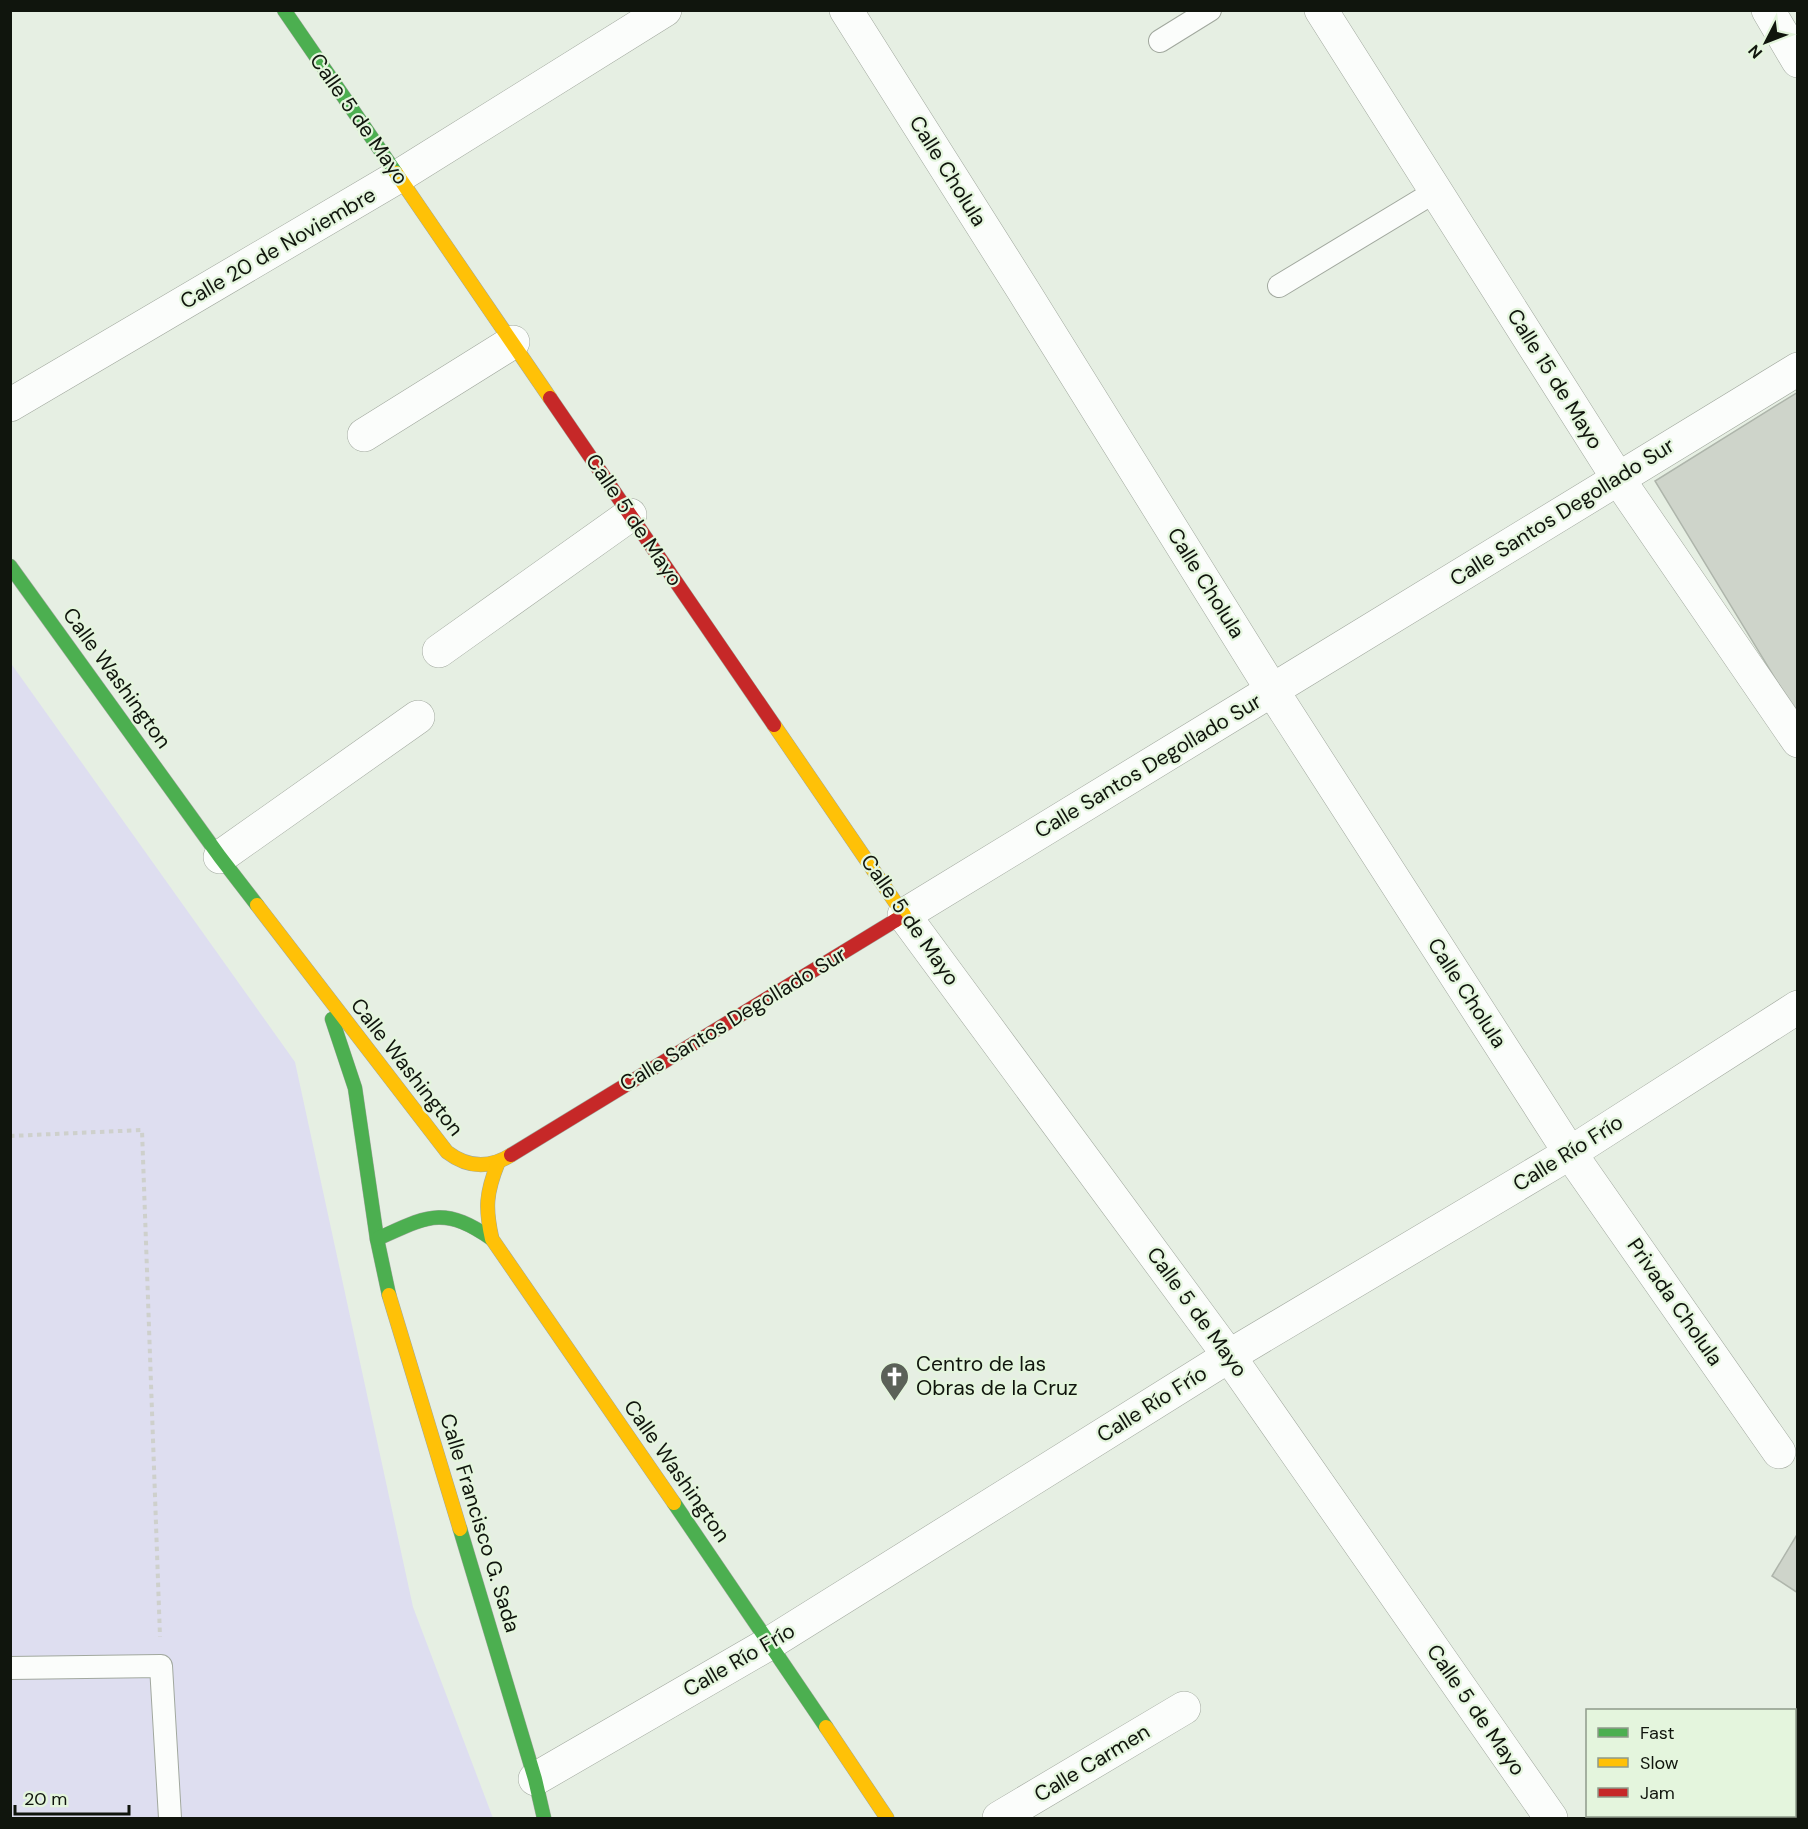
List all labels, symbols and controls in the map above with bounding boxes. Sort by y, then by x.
north arrow [1736,12,1796,72]
text: N [1744,40,1767,63]
street label: Calle 5 de Mayo [303,48,415,190]
street label: Calle Cholula [903,110,993,232]
street label: Calle 20 de Noviembre [175,180,381,316]
street label: Calle 15 de Mayo [1500,303,1610,455]
street label: Calle Santos Degollado Sur [1445,431,1680,593]
street label: Calle 5 de Mayo [579,448,689,592]
street label: Calle Cholula [1161,522,1251,644]
street label: Calle Washington [56,602,178,754]
street label: Calle Santos Degollado Sur [1030,687,1267,845]
street label: Calle 5 de Mayo [854,849,966,991]
street label: Calle Cholula [1421,933,1513,1053]
street label: Calle Santos Degollado Sur [615,940,852,1098]
street label: Calle Washington [344,992,470,1142]
street label: Calle Río Frío [1508,1108,1628,1198]
street label: Privada Cholula [1621,1233,1729,1371]
street label: Calle 5 de Mayo [1140,1241,1254,1383]
place label: Centro de las Obras de la Cruz [916,1350,1078,1402]
street label: Calle Río Frío [1092,1359,1212,1449]
church icon: Centro de las Obras de la Cruz [879,1360,911,1402]
street label: Calle Washington [617,1394,737,1548]
street label: Calle Francisco G. Sada [433,1410,527,1636]
street label: Calle Río Frío [678,1617,800,1703]
street label: Calle 5 de Mayo [1420,1639,1532,1781]
legend [1586,1709,1796,1817]
street label: Calle Carmen [1029,1717,1155,1809]
text: Fast [1640,1721,1675,1745]
text: Slow [1640,1751,1679,1775]
scale bar [15,1778,129,1816]
text: Jam [1640,1781,1675,1805]
text: 20 m [24,1787,67,1811]

